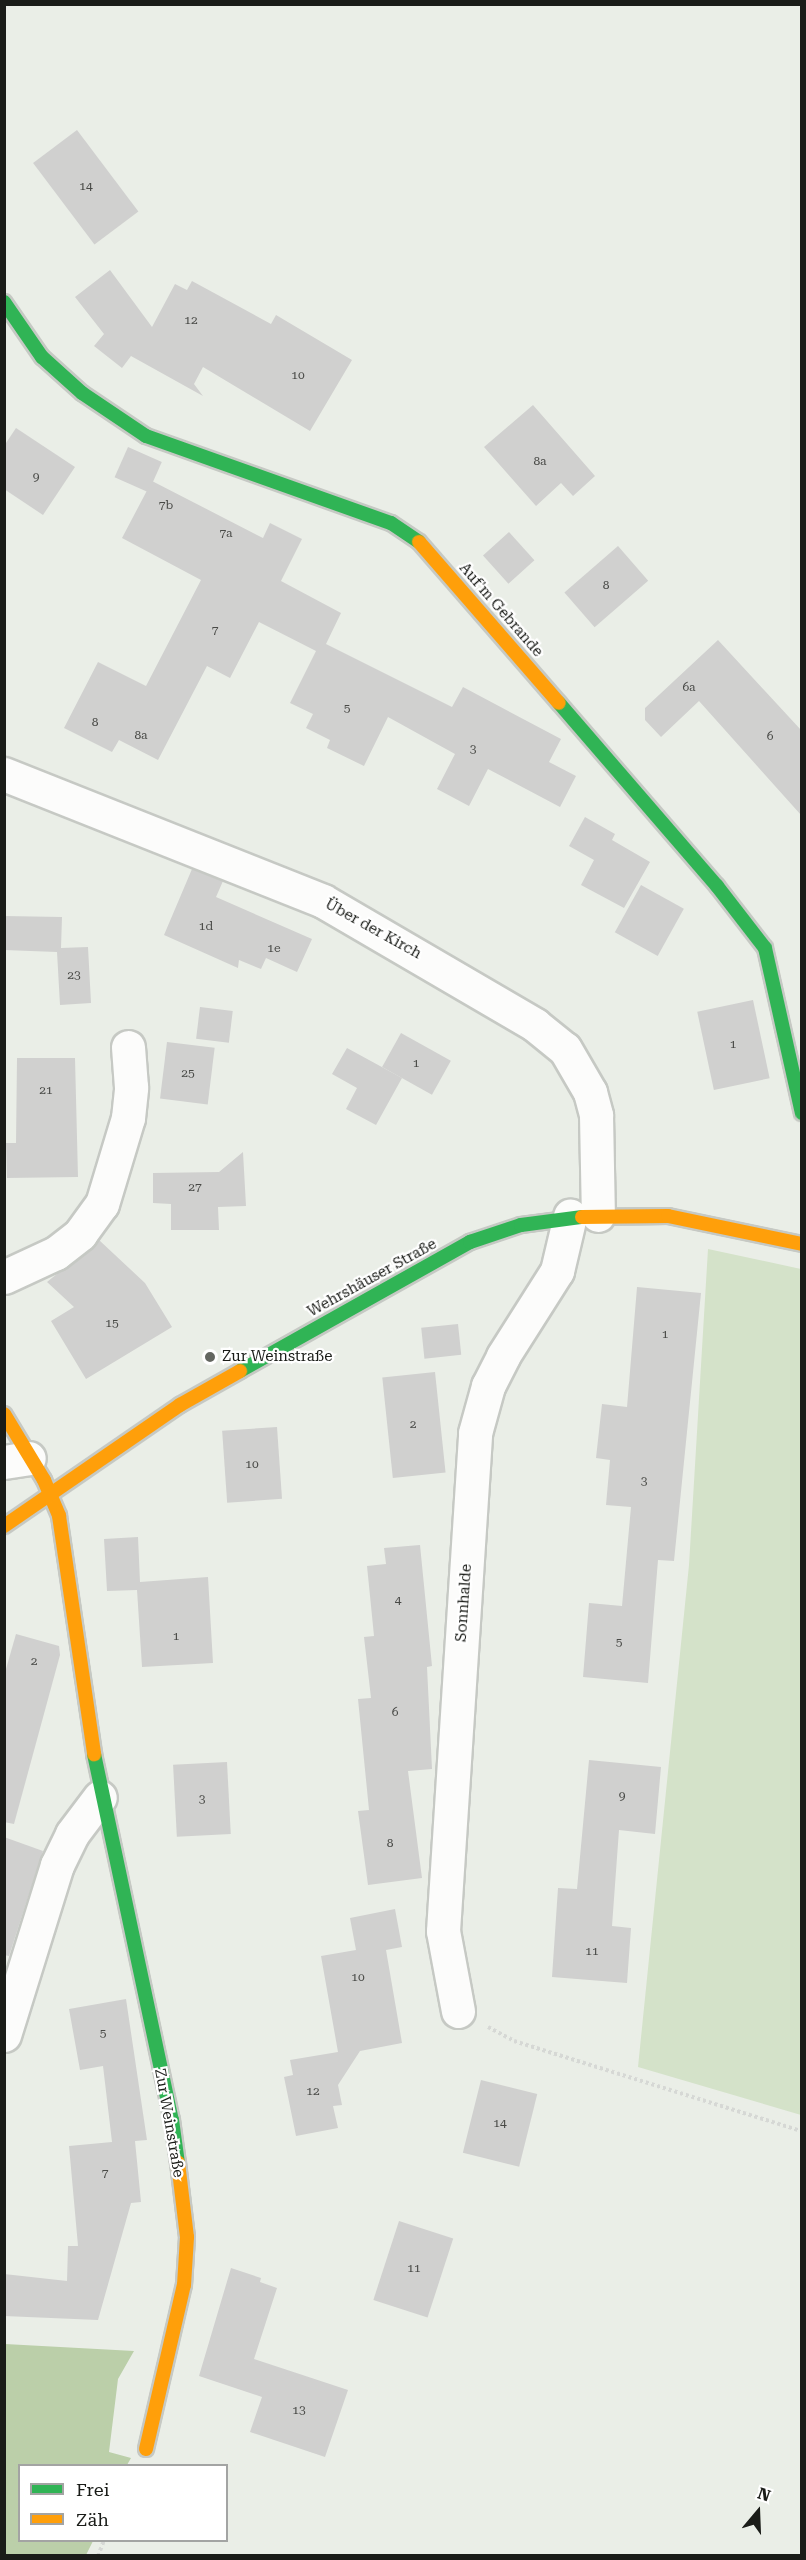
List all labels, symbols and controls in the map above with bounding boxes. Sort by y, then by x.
house number: 14 [79,180,93,194]
house number: 12 [184,314,198,328]
house number: 10 [291,369,305,383]
house number: 8a [533,455,547,469]
house number: 9 [33,471,39,485]
house number: 7b [159,499,173,513]
house number: 7a [219,527,233,541]
street label: Auf'm Gebrande [455,559,547,661]
house number: 8 [603,579,609,593]
house number: 7 [212,624,218,638]
house number: 6a [682,681,696,695]
house number: 5 [344,702,350,716]
house number: 8 [92,716,98,730]
house number: 8a [134,729,148,743]
house number: 6 [767,730,773,744]
house number: 3 [470,743,476,757]
street label: Über der Kirch [322,895,424,963]
house number: 1d [199,920,213,934]
house number: 1e [267,942,281,956]
house number: 23 [67,969,81,983]
house number: 1 [730,1038,736,1052]
house number: 1 [413,1057,419,1071]
house number: 25 [181,1067,195,1081]
house number: 21 [39,1084,53,1098]
house number: 27 [188,1181,202,1195]
street label: Wehrshäuser Straße [304,1235,440,1321]
house number: 15 [105,1317,119,1331]
house number: 1 [662,1328,668,1342]
place label: Zur Weinstraße [222,1348,332,1366]
marker: Zur Weinstraße [203,1350,217,1364]
house number: 2 [410,1418,416,1432]
house number: 10 [245,1458,259,1472]
house number: 3 [641,1475,647,1489]
street label: Sonnhalde [452,1563,476,1643]
house number: 4 [395,1594,401,1608]
house number: 1 [173,1630,179,1644]
house number: 5 [616,1636,622,1650]
house number: 2 [31,1655,37,1669]
house number: 6 [392,1706,398,1720]
house number: 9 [619,1790,625,1804]
house number: 3 [199,1793,205,1807]
house number: 8 [387,1837,393,1851]
house number: 11 [585,1945,599,1959]
house number: 10 [351,1971,365,1985]
house number: 5 [100,2027,106,2041]
street label: Zur Weinstraße [151,2067,187,2179]
house number: 12 [306,2085,320,2099]
house number: 14 [493,2117,507,2131]
house number: 7 [102,2167,108,2181]
house number: 11 [407,2262,421,2276]
house number: 13 [292,2404,306,2418]
legend [18,2464,228,2542]
text: Frei [76,2479,109,2500]
north arrow [728,2482,788,2542]
text: N [755,2484,773,2505]
text: Zäh [76,2509,109,2530]

